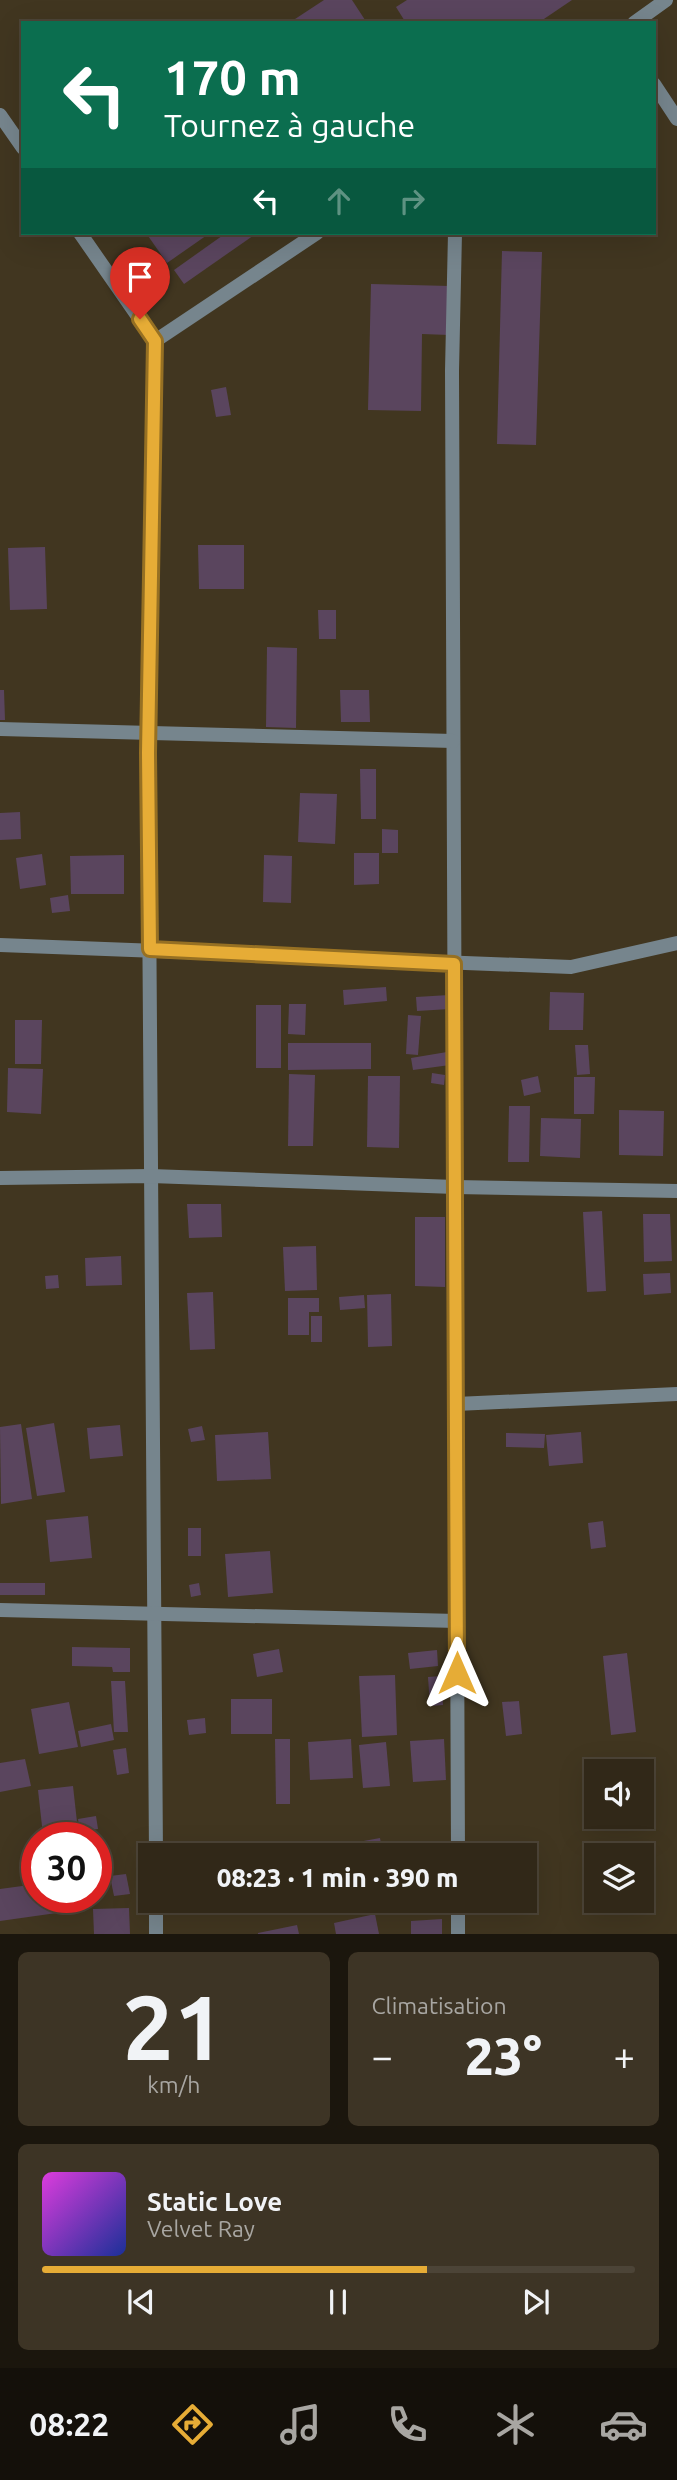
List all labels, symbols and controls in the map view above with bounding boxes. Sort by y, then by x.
icon: left [49,49,140,140]
text: 170 m [164,49,301,104]
text: Tournez à gauche [164,107,415,143]
icon: left [247,182,285,220]
icon: ahead [320,182,358,220]
icon: right [393,182,431,220]
pin [110,247,170,319]
icon: arrive [121,258,159,296]
position arrow [420,1636,494,1710]
map controls [584,1759,654,1913]
button: sound [584,1759,654,1829]
speed limit sign: 30 [21,1822,112,1913]
button: layers [584,1843,654,1913]
text: 08:23 · 1 min · 390 m [217,1863,458,1892]
text: 21 [122,1975,225,2077]
text: Climatisation [372,1993,507,2018]
text: 23° [464,2027,542,2085]
text: − [372,2035,393,2077]
text: + [614,2035,635,2077]
text: km/h [147,2072,200,2097]
text: Static Love [147,2187,282,2216]
text: Velvet Ray [147,2216,255,2241]
icon: previous [122,2283,160,2321]
icon: pause [319,2283,357,2321]
icon: next [517,2283,555,2321]
icon: directions [168,2400,217,2449]
icon: music [276,2400,325,2449]
icon: phone [383,2400,432,2449]
icon: climate [491,2400,540,2449]
icon: car [599,2400,648,2449]
text: 08:22 [29,2406,109,2442]

